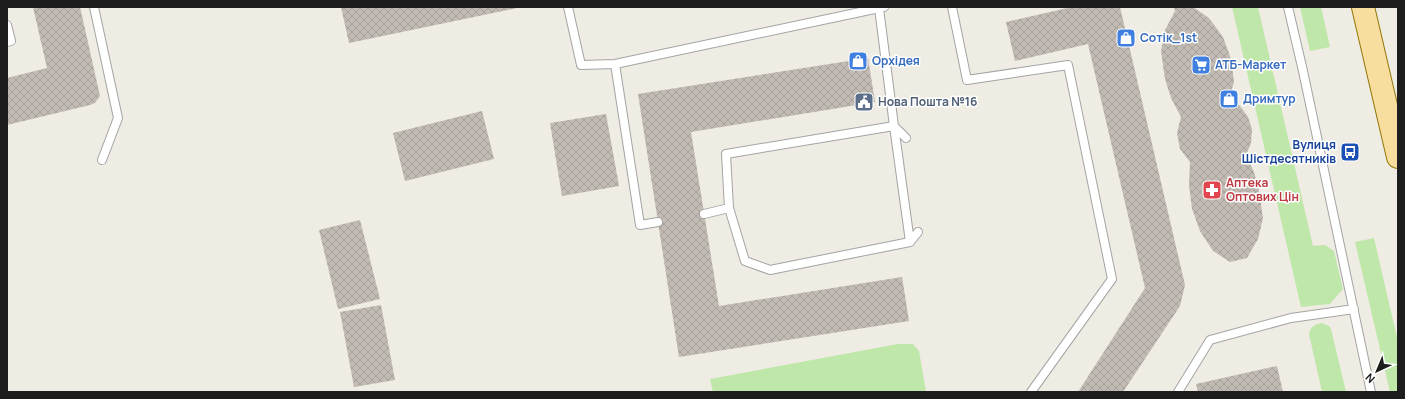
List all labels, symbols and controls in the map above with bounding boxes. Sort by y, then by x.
shop icon: Сотік_1st [1115,27,1137,49]
place label: Сотік_1st [1140,29,1197,46]
shop icon: Орхідея [847,50,869,72]
place label: Орхідея [872,52,920,69]
supermarket icon: АТБ-Маркет [1190,54,1212,76]
place label: АТБ-Маркет [1215,56,1287,73]
shop icon: Дримтур [1218,88,1240,110]
place label: Дримтур [1243,90,1296,107]
public building icon: Нова Пошта №16 [853,91,875,113]
place label: Нова Пошта №16 [878,93,978,110]
place label: Вулиця Шістдесятників [1242,136,1336,167]
bus stop icon: Вулиця Шістдесятників [1339,141,1361,163]
place label: Аптека Оптових Цін [1226,174,1299,205]
pharmacy icon: Аптека Оптових Цін [1201,179,1223,201]
north arrow [1357,351,1397,391]
text: N [1362,370,1378,387]

